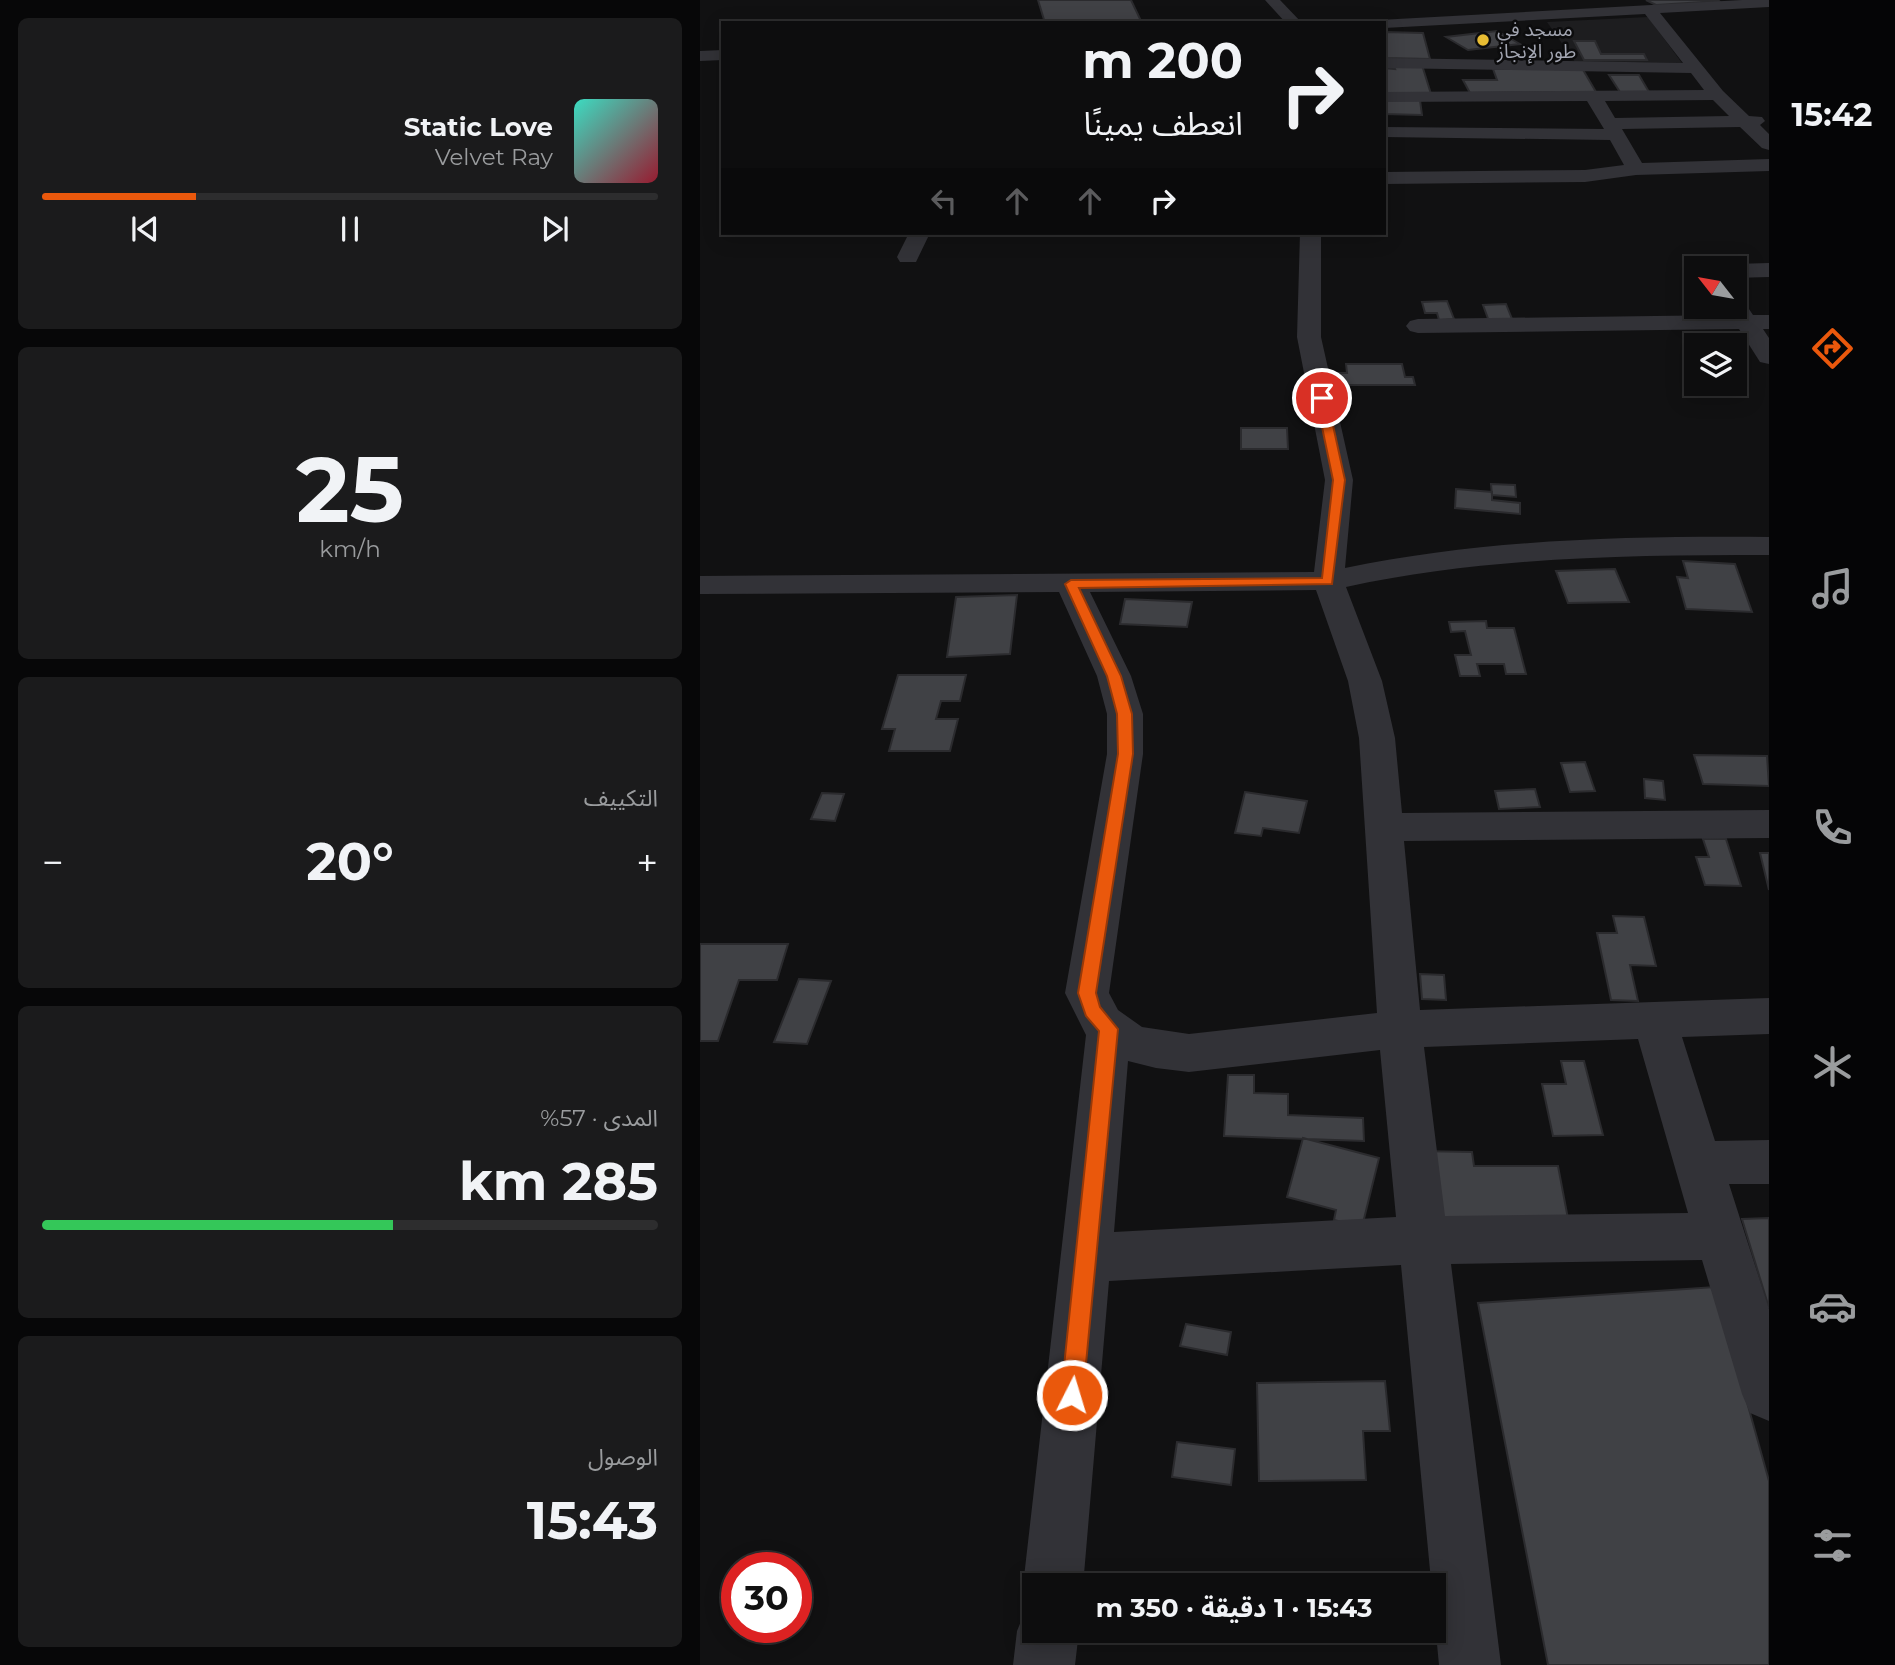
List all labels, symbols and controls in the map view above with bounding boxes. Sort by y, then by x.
place label: مسجد في طور الإنجاز [1496,18,1576,64]
text: 200 m [1082,31,1243,90]
marker: مسجد في طور الإنجاز [1475,32,1491,48]
icon: right [1267,49,1358,140]
text: 15:42 [1792,95,1872,134]
text: انعطف يمينًا [1084,104,1243,143]
text: Static Love [404,111,553,143]
text: Velvet Ray [435,143,553,171]
icon: left [925,182,963,220]
icon: ahead [998,182,1036,220]
icon: ahead [1071,182,1109,220]
icon: right [1144,182,1182,220]
icon: previous [126,210,164,248]
icon: pause [331,210,369,248]
icon: next [536,210,574,248]
north arrow [1684,256,1746,318]
map controls [1684,256,1747,396]
icon: directions [1808,324,1857,373]
button: layers [1684,333,1747,396]
pin [1292,368,1352,428]
icon: arrive [1303,379,1341,417]
text: 25 [296,434,404,545]
text: km/h [319,535,381,563]
icon: music [1808,564,1857,613]
text: التكييف [584,784,658,812]
icon: phone [1808,803,1857,852]
text: 20° [306,830,394,893]
text: − [42,839,64,886]
text: + [636,839,658,886]
icon: climate [1808,1042,1857,1091]
text: المدى · 57% [540,1104,658,1132]
text: 285 km [459,1150,658,1213]
icon: car [1808,1282,1857,1331]
position arrow [1035,1358,1109,1432]
text: الوصول [588,1443,658,1471]
text: 15:43 [527,1489,658,1552]
icon: filters [1808,1521,1857,1570]
speed limit sign: 30 [721,1552,812,1643]
text: 15:43 · 1 دقيقة · 350 m [1096,1592,1372,1624]

